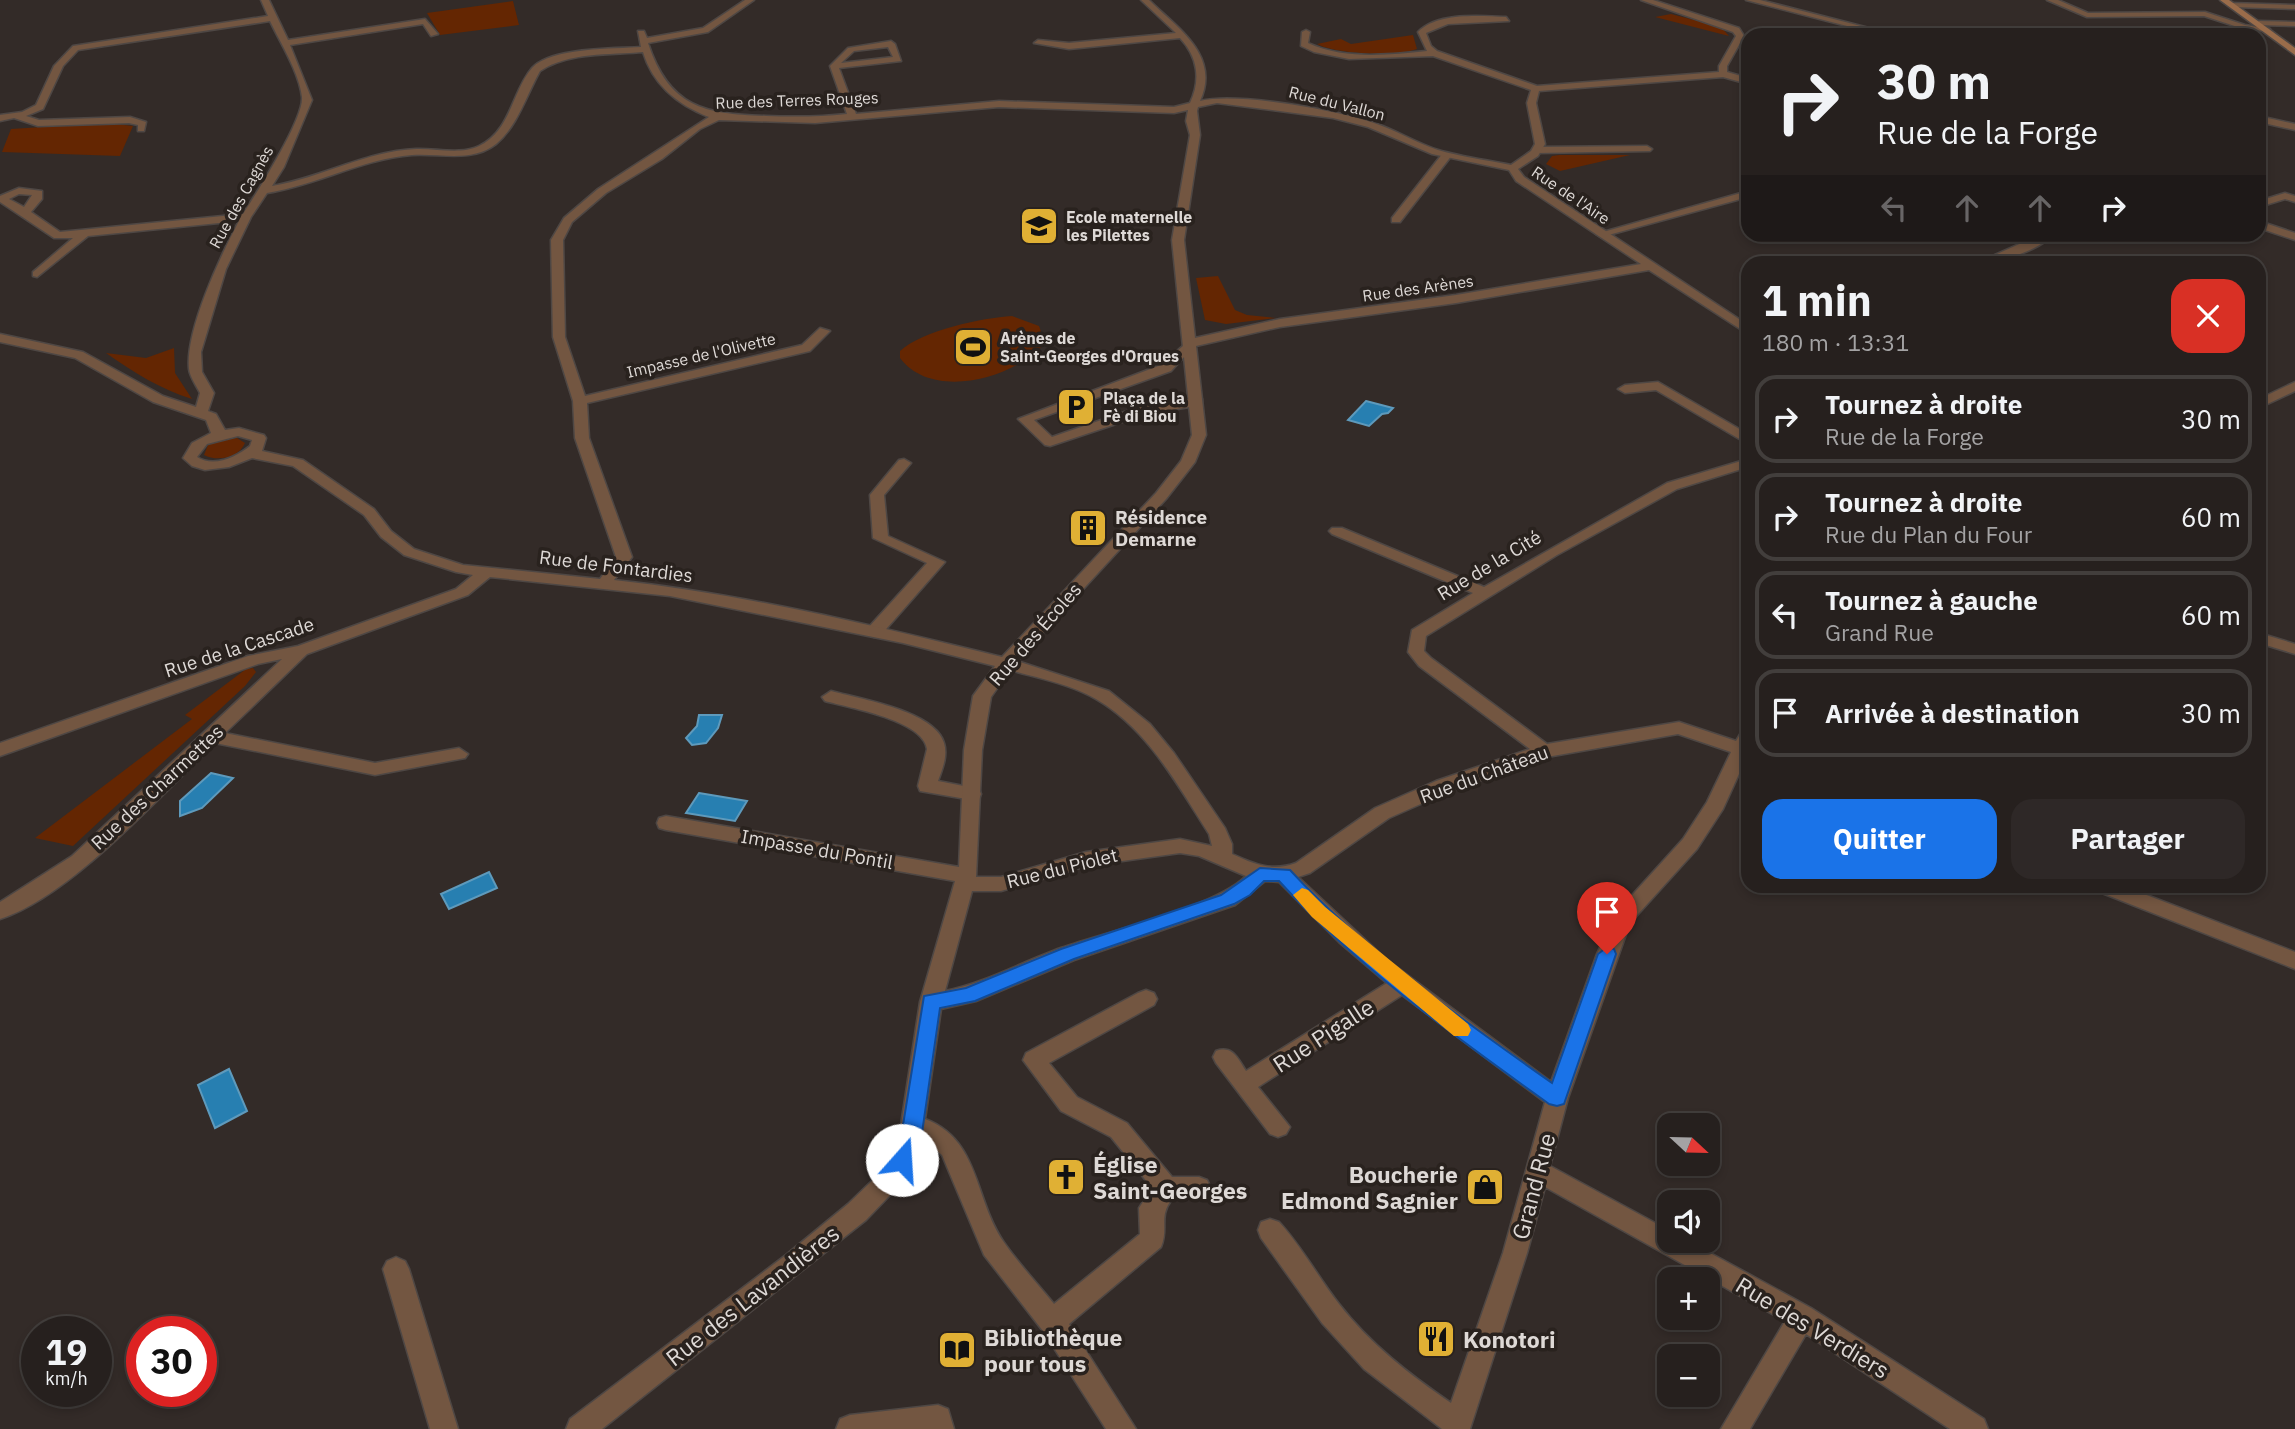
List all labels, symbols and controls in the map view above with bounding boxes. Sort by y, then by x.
text: 30 m [1877,49,1991,112]
icon: right [1762,56,1853,147]
street label: Rue du Vallon [1287,81,1387,125]
street label: Rue des Terres Rouges [715,87,879,113]
text: Rue de la Forge [1877,111,2098,153]
street label: Rue des Cagnès [205,142,277,252]
street label: Rue de l'Aire [1528,162,1614,229]
icon: left [1875,189,1913,227]
icon: ahead [1948,189,1986,227]
icon: ahead [2021,189,2059,227]
icon: right [2094,189,2132,227]
school or university icon: Ecole maternelle les Pilettes [1018,205,1060,247]
place label: Ecole maternelle les Pilettes [1066,207,1192,245]
street label: Rue des Arènes [1361,270,1475,306]
text: 1 min [1762,273,1872,328]
button: close [2171,279,2245,353]
sports icon: Arènes de Saint-Georges d'Orques [952,326,994,368]
text: 180 m · 13:31 [1762,327,1909,357]
street label: Impasse de l'Olivette [625,328,778,382]
place label: Arènes de Saint-Georges d'Orques [1000,328,1179,366]
parking icon: Plaça de la Fè di Biou [1055,386,1097,428]
text: Tournez à droite [1825,387,2022,421]
place label: Plaça de la Fè di Biou [1103,388,1185,426]
icon: right [1766,400,1804,438]
text: 30 m [2181,402,2241,436]
text: Rue de la Forge [1825,421,1984,451]
text: Tournez à droite [1825,485,2022,519]
icon: right [1766,498,1804,536]
text: 60 m [2181,500,2241,534]
place label: Résidence Demarne [1115,505,1207,551]
building icon: Résidence Demarne [1067,507,1109,549]
text: Rue du Plan du Four [1825,519,2032,549]
street label: Rue de la Cité [1433,525,1545,605]
street label: Rue de Fontardies [538,545,694,587]
street label: Rue des Écoles [984,577,1086,691]
text: Tournez à gauche [1825,583,2038,617]
icon: left [1766,596,1804,634]
text: 60 m [2181,598,2241,632]
street label: Rue de la Cascade [161,611,317,683]
text: Grand Rue [1825,617,1934,647]
icon: arrive [1766,694,1804,732]
text: Arrivée à destination [1825,696,2080,730]
text: 30 m [2181,696,2241,730]
street label: Rue des Charmettes [86,719,228,855]
street label: Rue du Château [1417,740,1551,808]
button: Quitter [1762,799,1997,879]
button: Partager [2011,799,2245,879]
street label: Impasse du Pontil [739,824,895,874]
street label: Rue du Piolet [1004,843,1120,893]
pin [1577,882,1637,954]
icon: arrive [1588,893,1626,931]
street label: Rue Pigalle [1267,991,1379,1079]
north arrow [1657,1113,1720,1176]
map controls [1657,1113,1720,1407]
position arrow [865,1123,939,1197]
street label: Grand Rue [1504,1130,1562,1242]
place label: Église Saint-Georges [1093,1149,1247,1205]
church icon: Église Saint-Georges [1045,1156,1087,1198]
place label: Boucherie Edmond Sagnier [1281,1159,1458,1215]
shop icon: Boucherie Edmond Sagnier [1464,1166,1506,1208]
button: sound [1657,1190,1720,1253]
street label: Rue des Lavandières [659,1218,845,1372]
button: + [1657,1267,1720,1330]
street label: Rue des Verdiers [1731,1269,1895,1385]
speed limit sign: 30 [126,1316,217,1407]
restaurant icon: Konotori [1415,1318,1457,1360]
place label: Bibliothèque pour tous [984,1322,1122,1378]
place label: Konotori [1463,1324,1556,1354]
text: 19 [45,1329,88,1375]
library icon: Bibliothèque pour tous [936,1329,978,1371]
button: − [1657,1344,1720,1407]
text: km/h [45,1367,88,1390]

